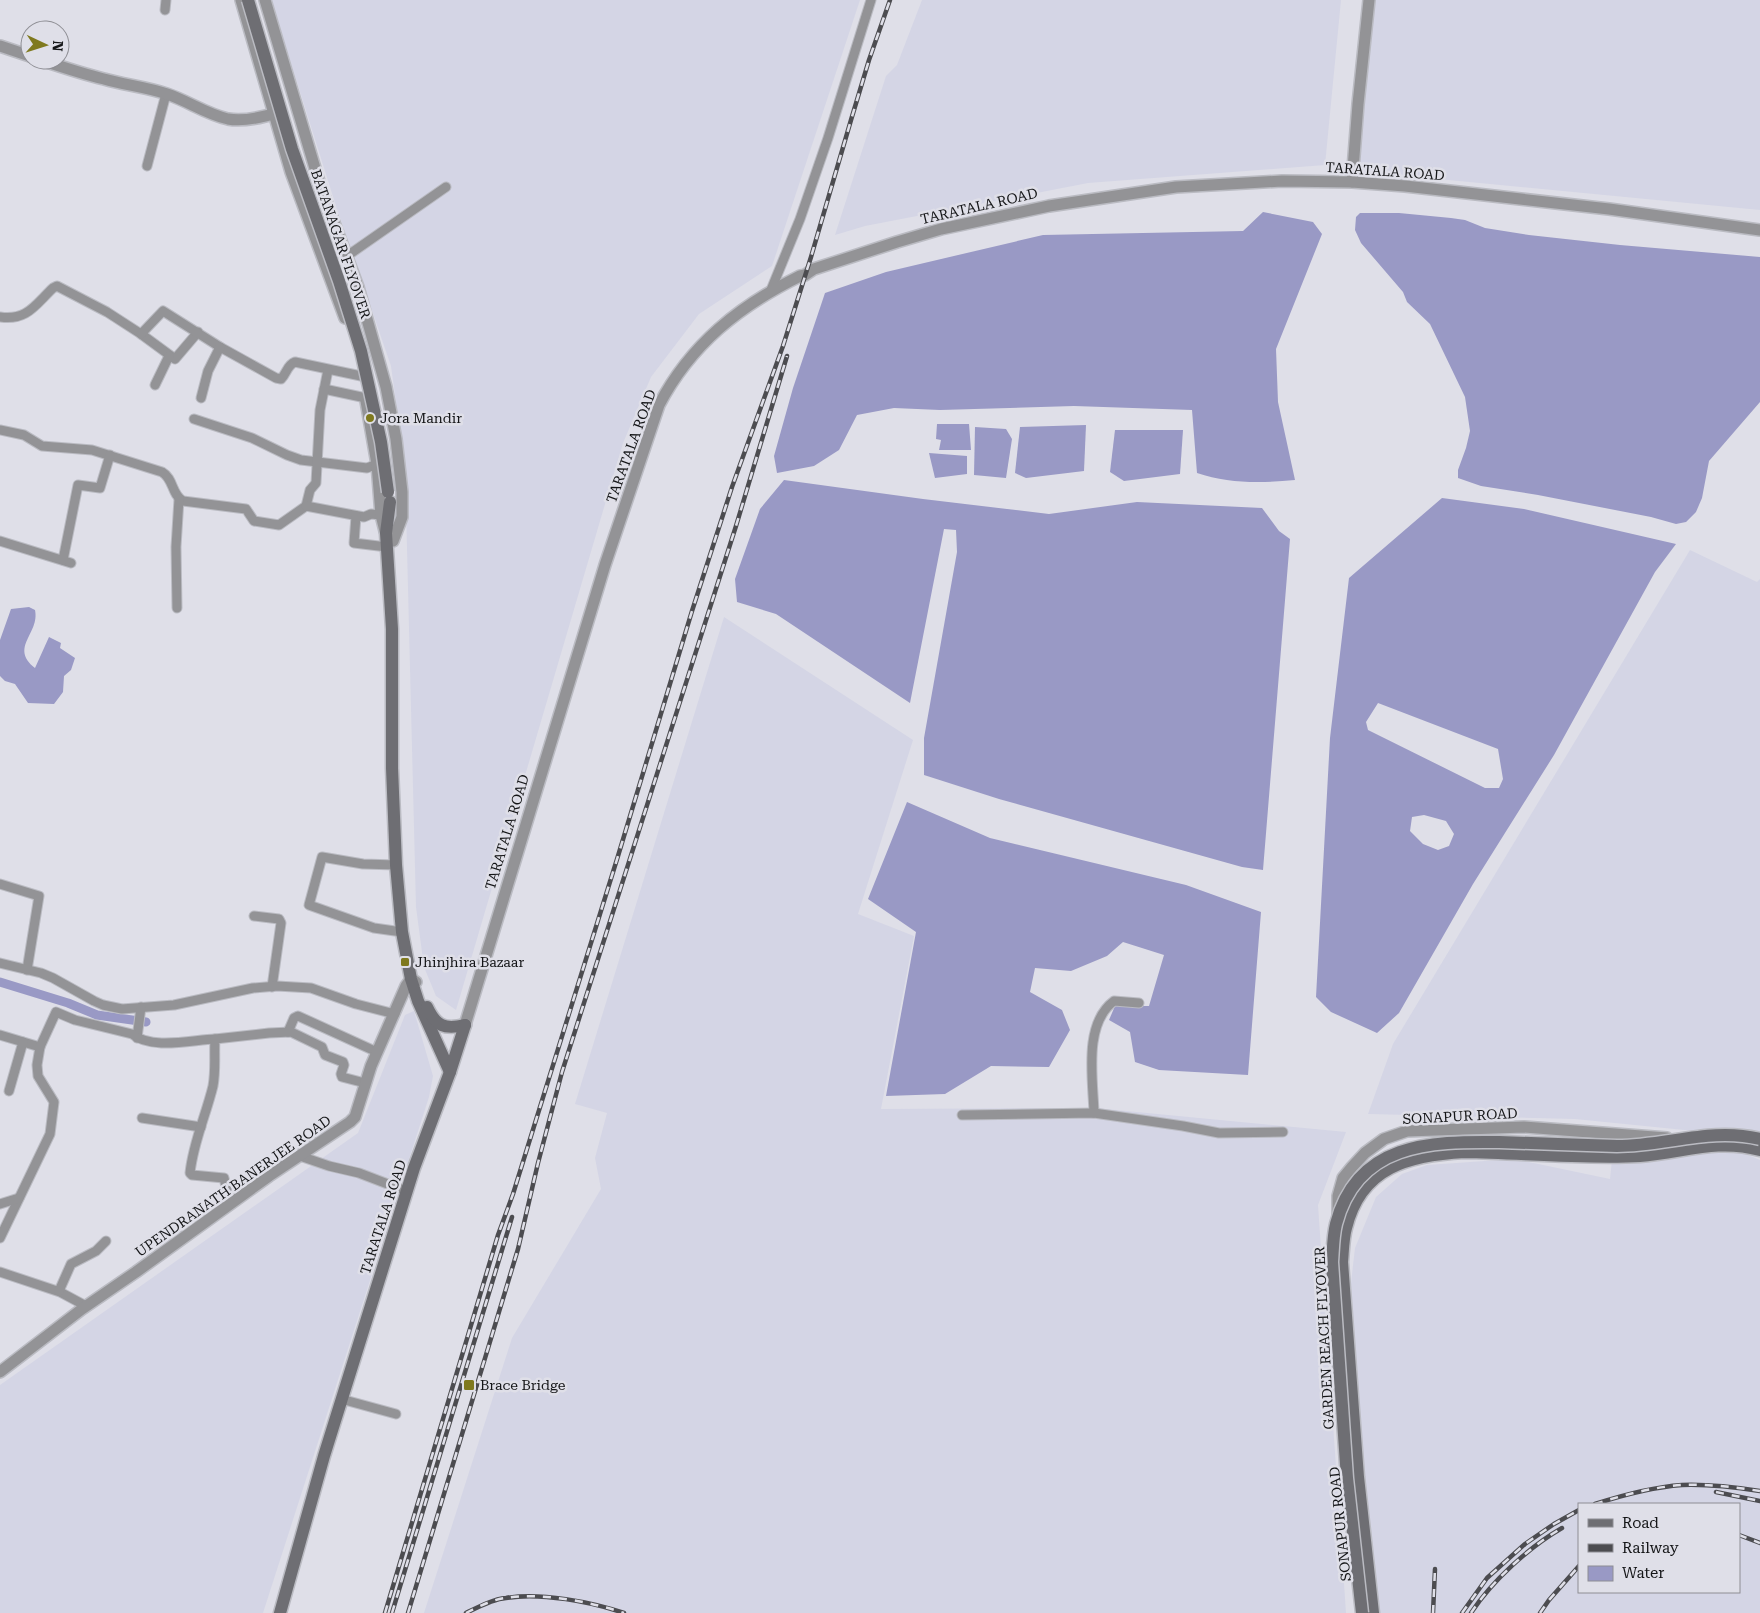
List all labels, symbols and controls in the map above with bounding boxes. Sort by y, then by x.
north arrow [20,20,70,70]
text: N [50,40,66,52]
street label: TARATALA ROAD [1325,159,1445,183]
street label: BATANAGAR FLYOVER [308,167,374,321]
street label: TARATALA ROAD [919,185,1039,227]
street label: TARATALA ROAD [603,387,659,505]
place label: Jora Mandir [380,410,462,426]
marker: Jora Mandir [364,412,376,424]
street label: TARATALA ROAD [482,772,532,892]
place label: Jhinjhira Bazaar [415,954,524,970]
marker: Jhinjhira Bazaar [399,956,411,968]
street label: SONAPUR ROAD [1402,1105,1518,1127]
street label: UPENDRANATH BANERJEE ROAD [132,1112,334,1260]
street label: TARATALA ROAD [357,1157,409,1276]
street label: GARDEN REACH FLYOVER [1311,1246,1337,1430]
place label: Brace Bridge [480,1377,566,1393]
marker: Brace Bridge [462,1378,476,1392]
street label: SONAPUR ROAD [1326,1466,1354,1582]
legend [1578,1503,1740,1593]
text: Road [1622,1514,1659,1532]
text: Railway [1622,1539,1679,1557]
text: Water [1622,1564,1664,1582]

